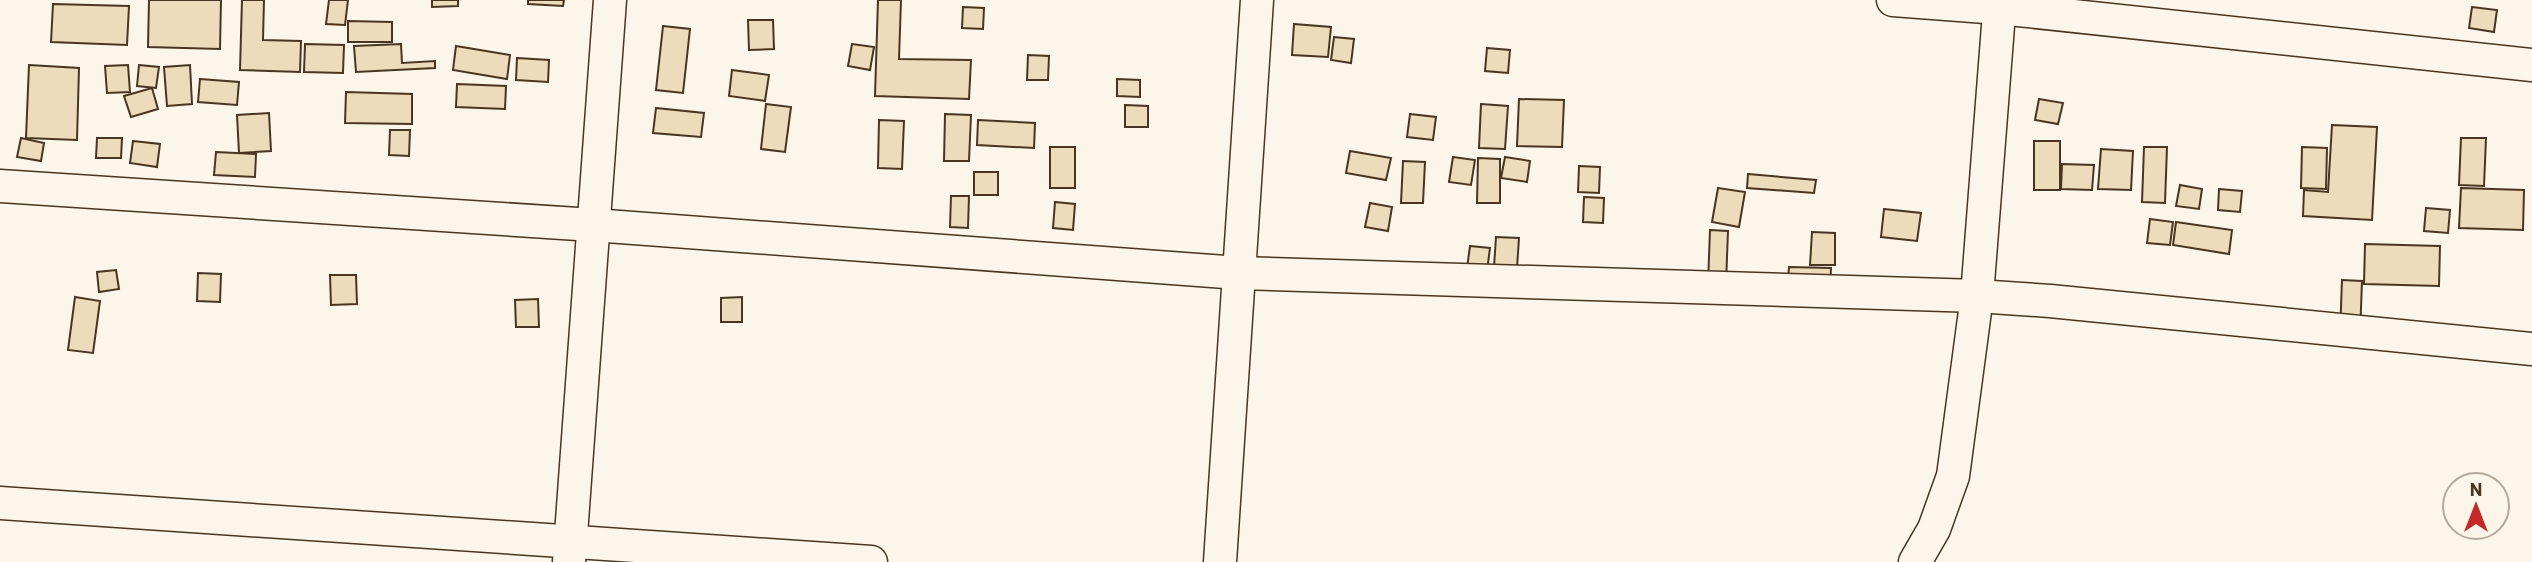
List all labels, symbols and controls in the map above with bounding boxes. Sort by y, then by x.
north arrow [2441,471,2511,541]
text: N [2470,477,2482,500]

